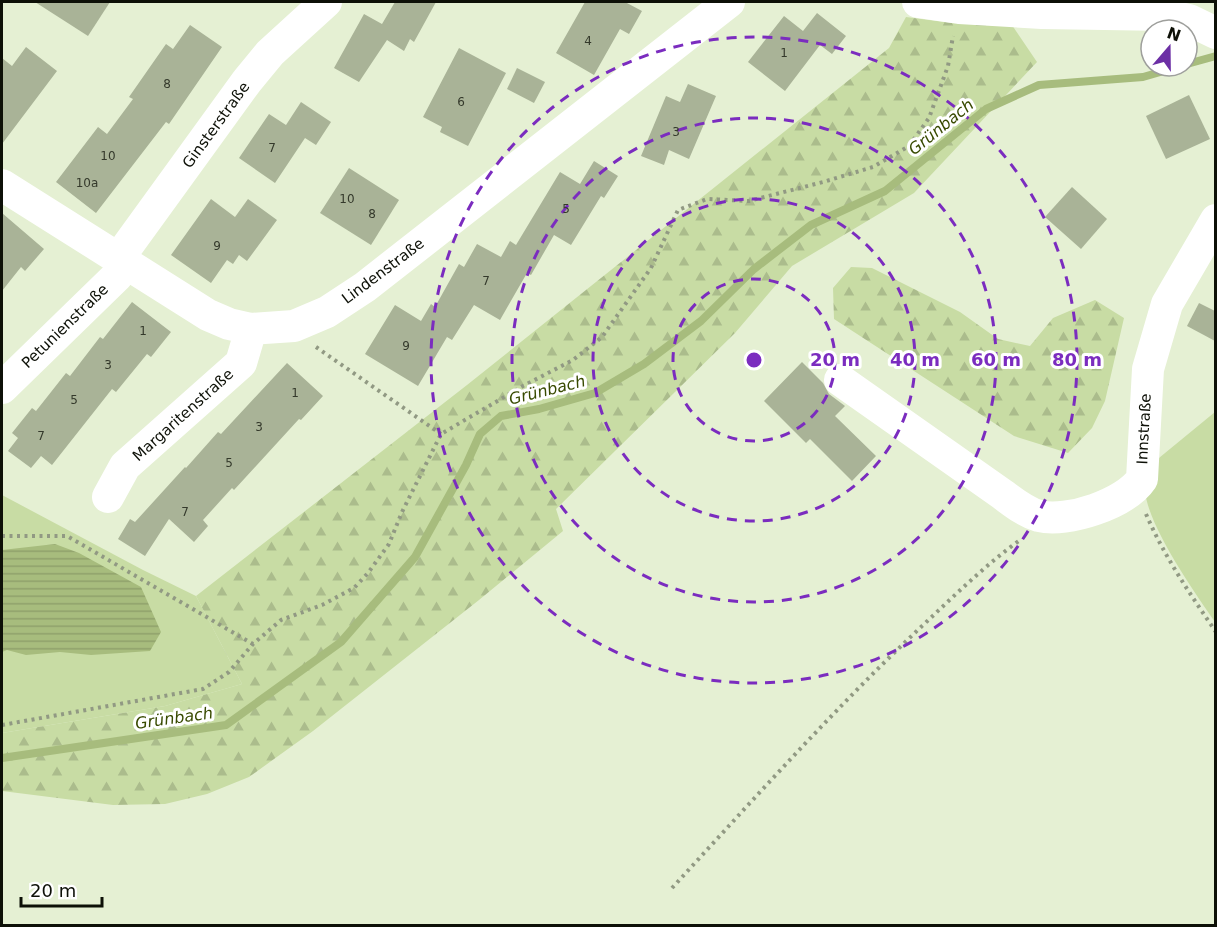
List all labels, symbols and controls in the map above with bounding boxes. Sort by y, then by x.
north arrow [1139,18,1199,78]
text: N [1164,23,1184,46]
house number: 4 [584,34,592,48]
house number: 1 [780,46,788,60]
house number: 8 [163,77,171,91]
street label: Ginsterstraße [179,78,253,172]
house number: 6 [457,95,465,109]
water label: Grünbach [905,95,977,159]
house number: 3 [672,125,680,139]
house number: 7 [268,141,276,155]
house number: 10 [100,149,116,163]
house number: 10a [76,176,98,190]
house number: 10 [339,192,355,206]
house number: 5 [562,202,570,216]
house number: 8 [368,207,376,221]
street label: Lindenstraße [338,234,428,308]
house number: 9 [213,239,221,253]
house number: 7 [482,274,490,288]
street label: Petunienstraße [18,280,112,372]
house number: 1 [139,324,147,338]
house number: 9 [402,339,410,353]
text: 20 m [810,349,860,370]
text: 40 m [890,349,940,370]
text: 60 m [971,349,1021,370]
text: 80 m [1052,349,1102,370]
centre of rings [744,350,764,370]
house number: 3 [104,358,112,372]
street label: Margaritenstraße [129,365,237,465]
water label: Grünbach [507,371,587,409]
house number: 1 [291,386,299,400]
house number: 5 [70,393,78,407]
street label: Innstraße [1133,393,1155,465]
house number: 3 [255,420,263,434]
house number: 7 [37,429,45,443]
house number: 5 [225,456,233,470]
house number: 7 [181,505,189,519]
water label: Grünbach [134,703,214,733]
scale bar [21,870,102,908]
text: 20 m [30,880,76,901]

